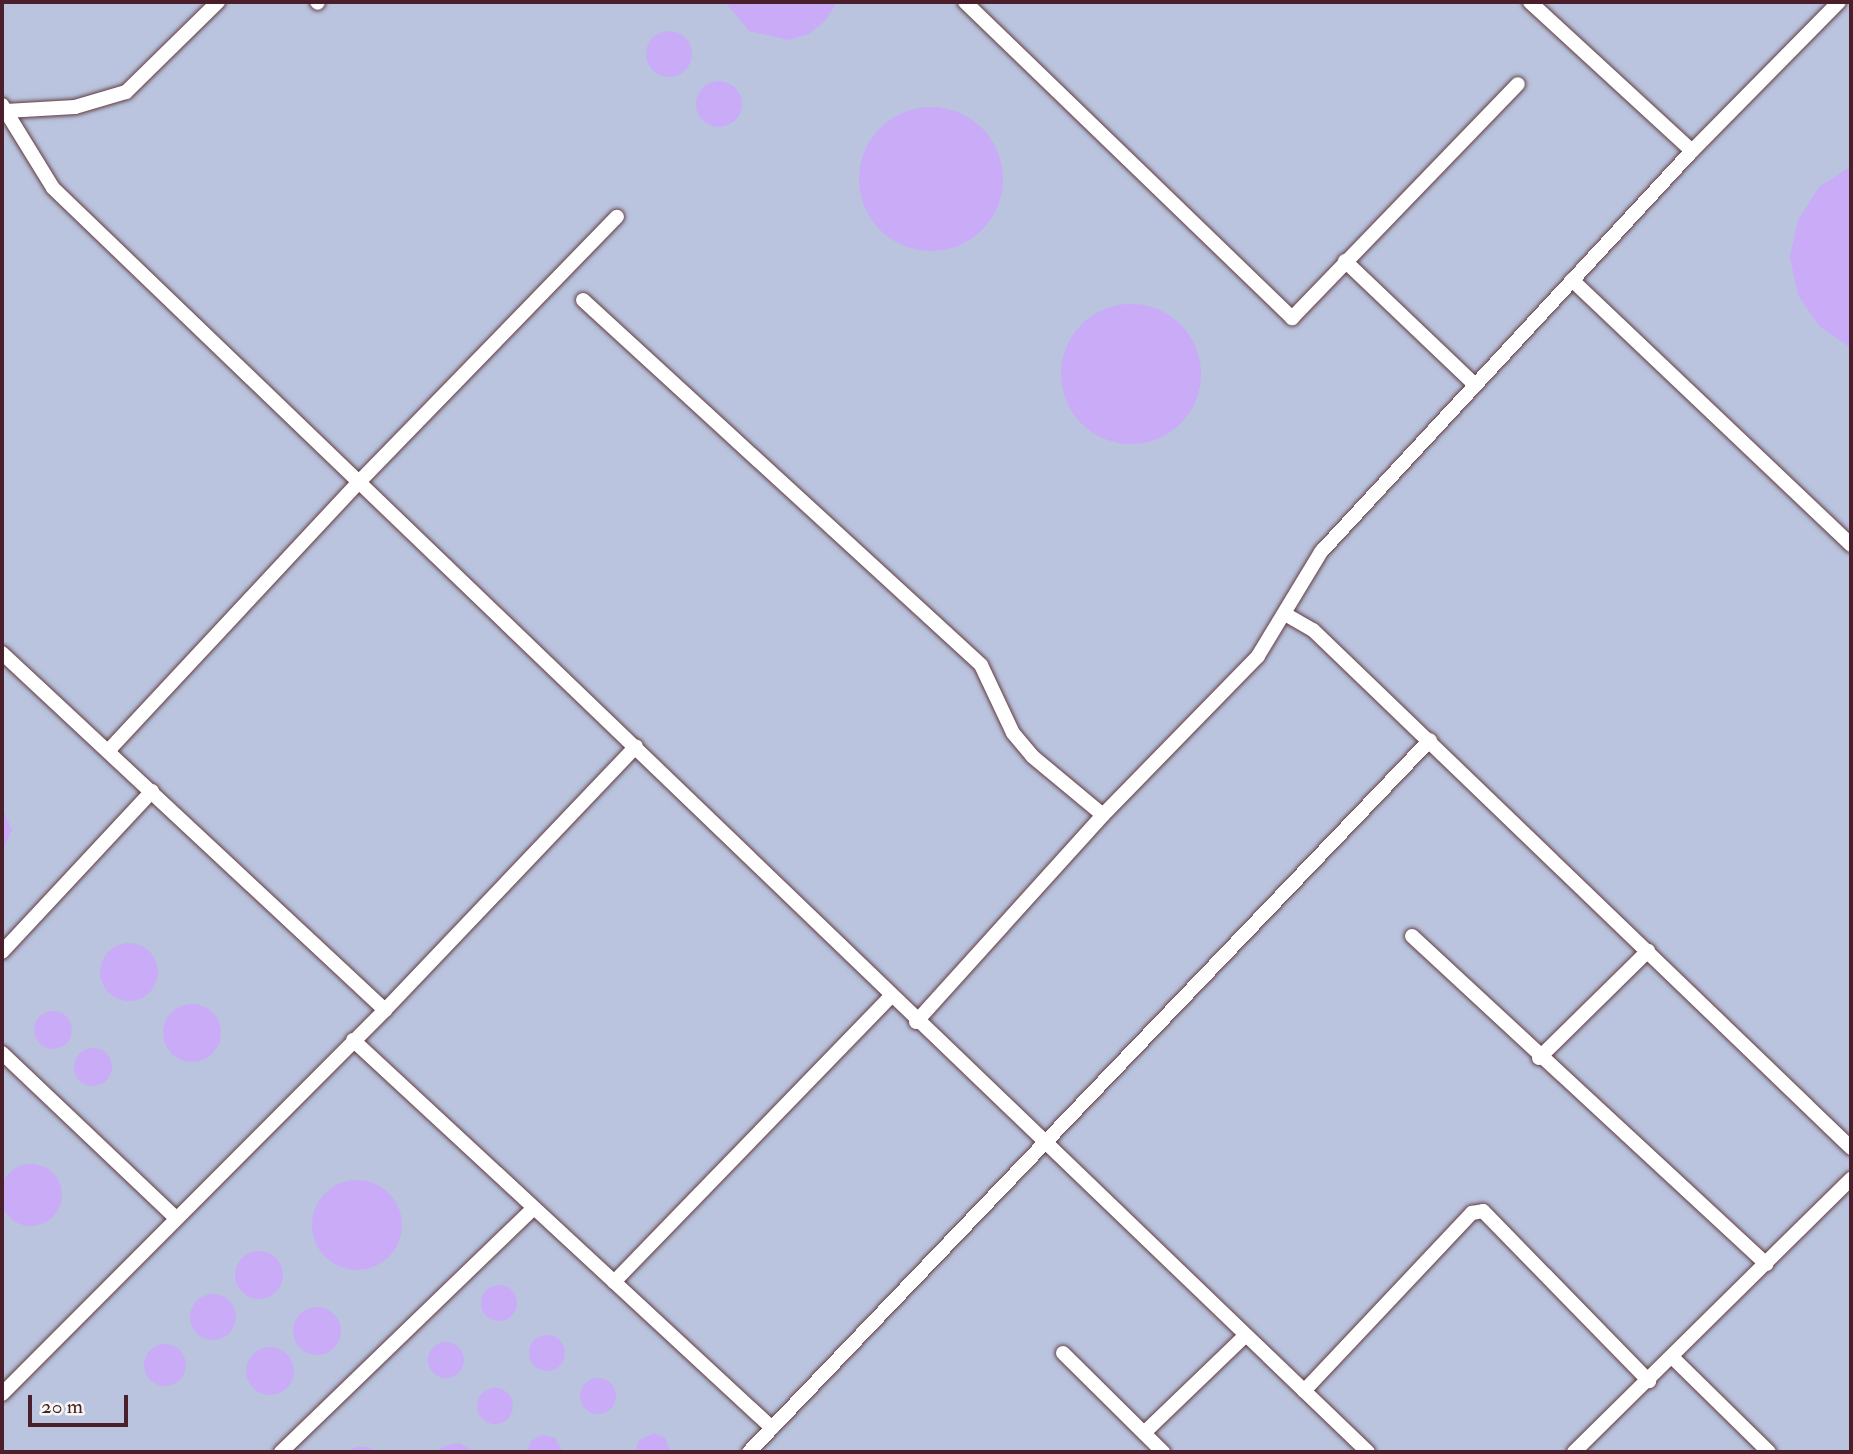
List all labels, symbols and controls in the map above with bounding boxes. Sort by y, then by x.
scale bar [32,1380,131,1424]
text: 20 m [41,1393,83,1420]

